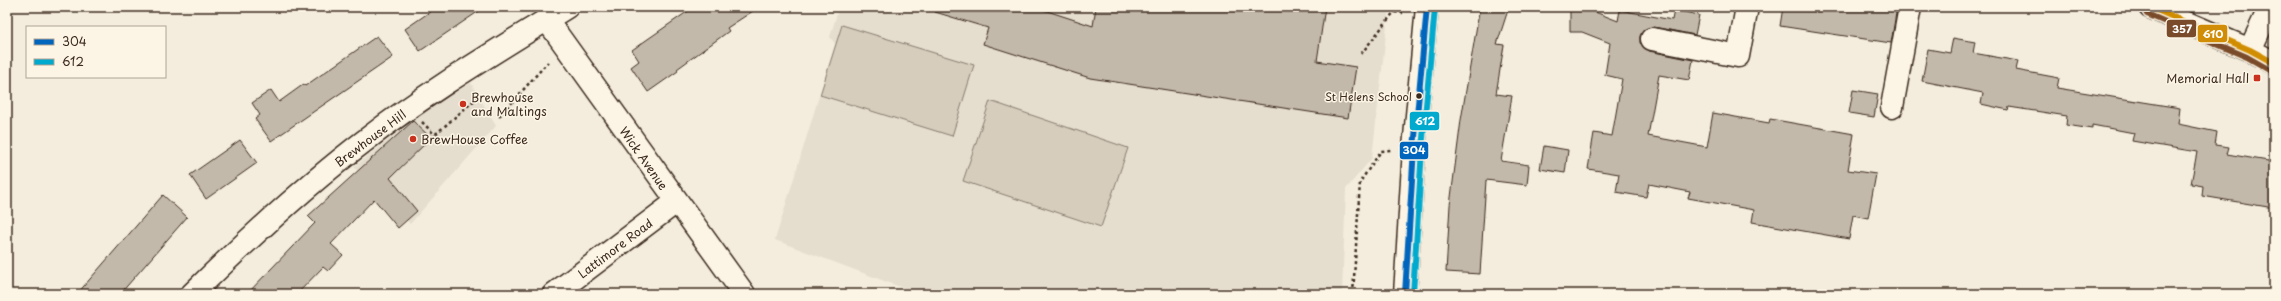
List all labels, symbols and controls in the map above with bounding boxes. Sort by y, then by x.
line badge: 357 [2166,19,2197,38]
text: 357 [2172,20,2193,37]
line badge: 610 [2197,24,2228,43]
text: 610 [2203,25,2223,42]
legend [26,26,166,78]
text: 304 [62,32,87,50]
text: 612 [62,52,84,70]
place label: Memorial Hall [2166,69,2249,87]
marker: Memorial Hall [2252,73,2262,83]
place label: Brewhouse and Maltings [471,88,547,120]
place label: St Helens School [1325,88,1412,105]
marker: St Helens School [1414,91,1424,101]
marker: Brewhouse and Maltings [458,99,468,109]
street label: Brewhouse Hill [331,105,409,171]
line badge: 612 [1409,111,1440,131]
text: 612 [1415,112,1435,129]
street label: Wick Avenue [615,123,673,194]
place label: BrewHouse Coffee [421,130,528,148]
marker: BrewHouse Coffee [408,134,418,144]
line badge: 304 [1399,141,1429,160]
text: 304 [1403,141,1426,158]
street label: Lattimore Road [574,214,656,282]

